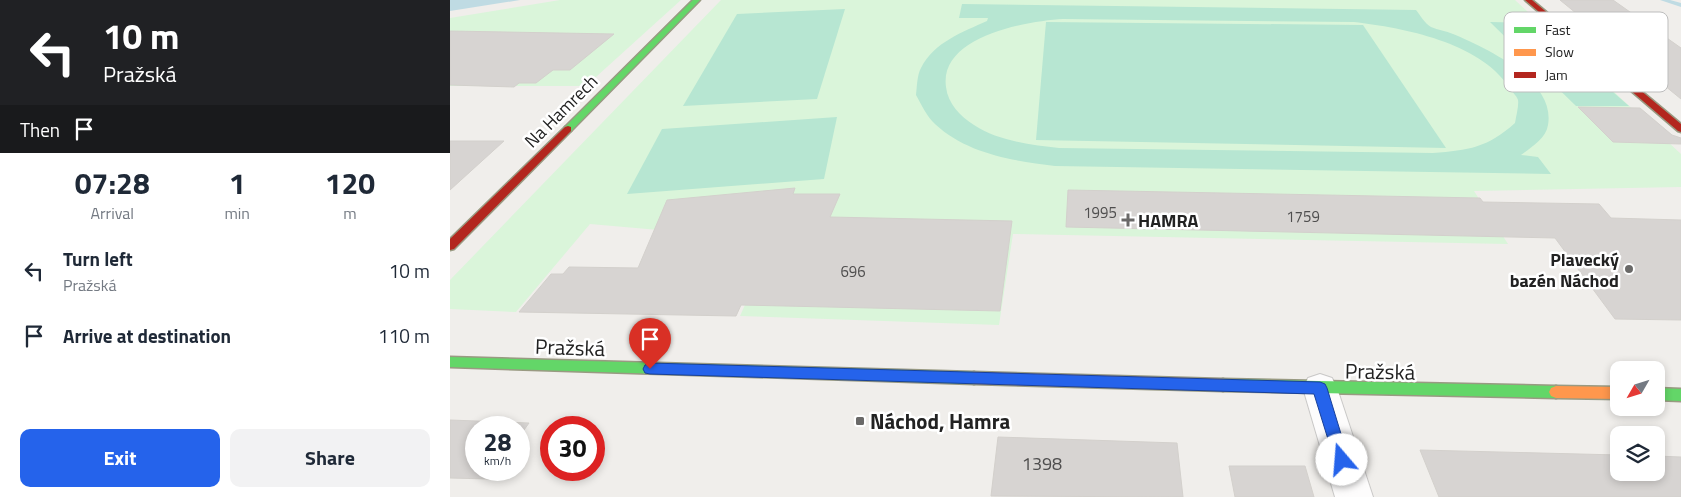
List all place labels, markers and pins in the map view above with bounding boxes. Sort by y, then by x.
place label: HAMRA [1138,207,1198,234]
marker: HAMRA [1122,214,1134,226]
place label: Plavecký bazén Náchod [1510,246,1619,294]
marker: Plavecký bazén Náchod [1623,263,1635,275]
pin [629,318,671,369]
place label: Náchod, Hamra [870,405,1010,437]
marker: Náchod, Hamra [854,415,866,427]

